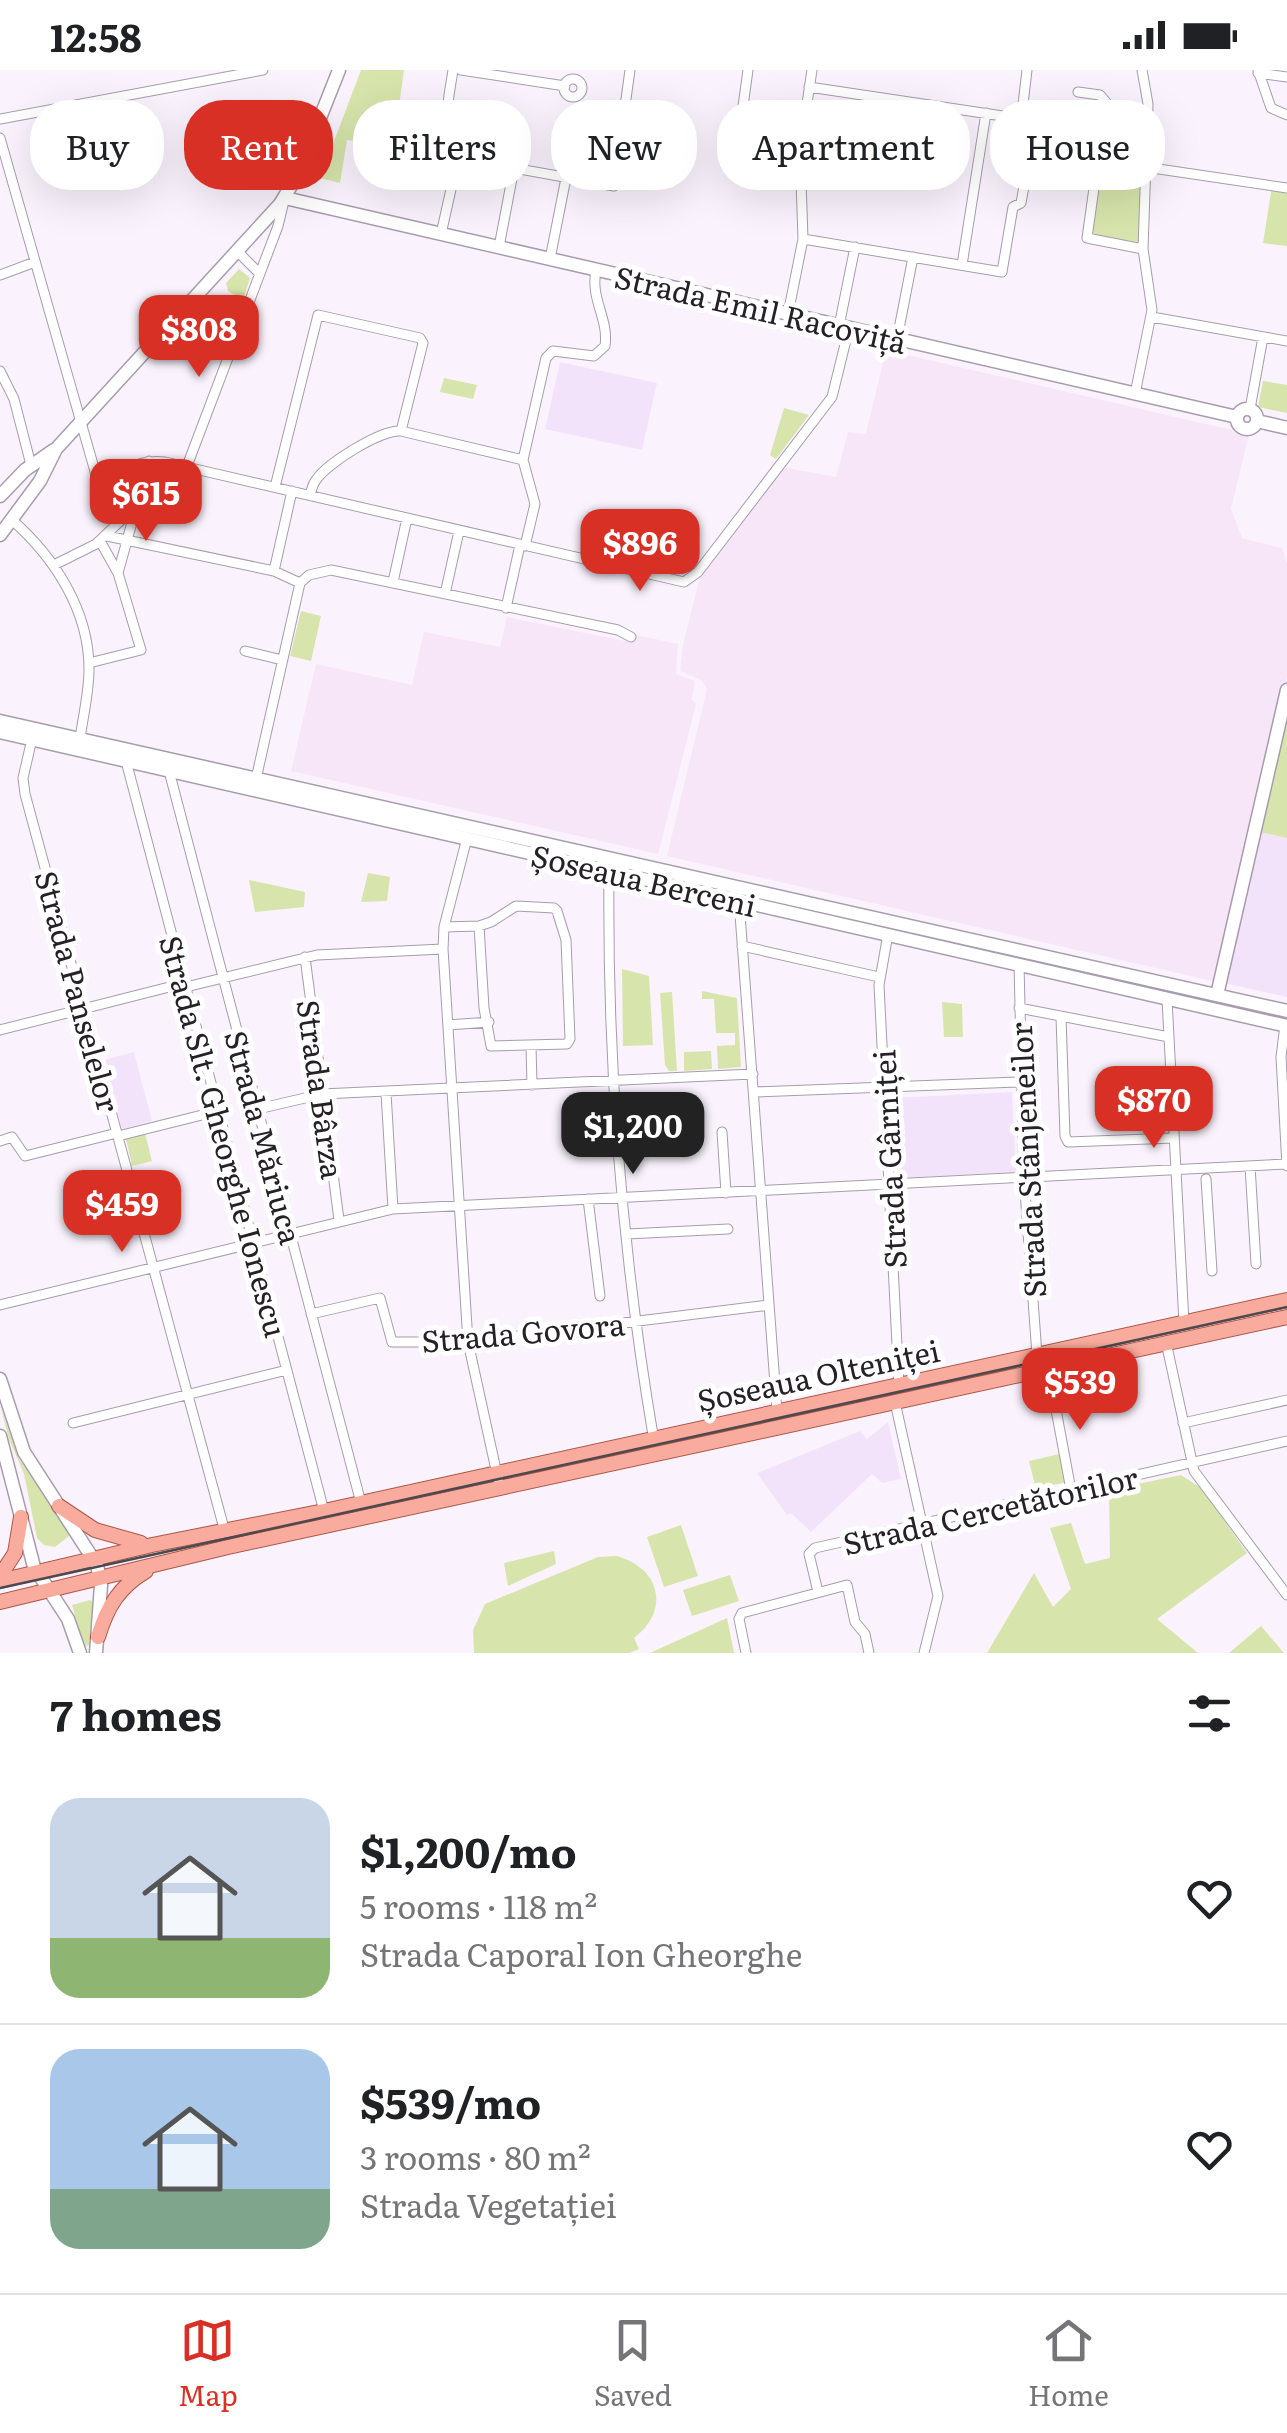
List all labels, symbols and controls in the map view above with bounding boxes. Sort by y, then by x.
text: 12:58 [50,7,142,64]
chip: Buy [30,100,164,190]
chip: Rent [184,100,333,190]
chip: Filters [353,100,531,190]
chip: New [551,100,697,190]
chip: Apartment [717,100,970,190]
chip: House [990,100,1165,190]
street label: Strada Emil Racoviță [611,253,912,363]
pin: $808 [140,295,258,380]
text: $808 [161,303,237,351]
pin: $615 [87,459,205,544]
text: $615 [112,467,180,515]
pin: $896 [581,509,699,594]
text: $896 [603,517,677,565]
street label: Șoseaua Berceni [527,832,761,926]
street label: Strada Panselelor [26,865,132,1117]
street label: Strada Slt. Gheorghe Ionescu [150,930,300,1342]
street label: Strada Bârza [288,997,356,1182]
street label: Strada Stânjeneilor [997,1021,1055,1299]
street label: Strada Măriuca [215,1025,315,1250]
street label: Strada Gârniței [860,1049,916,1269]
pin: $870 [1095,1066,1213,1151]
text: $870 [1117,1074,1191,1122]
pin: $1,200 [552,1092,714,1177]
text: $1,200 [583,1100,683,1148]
pin: $459 [63,1170,181,1255]
text: $459 [85,1178,159,1226]
street label: Strada Govora [419,1300,627,1362]
street label: Șoseaua Olteniței [693,1327,943,1421]
pin: $539 [1021,1348,1139,1433]
text: $539 [1044,1356,1116,1404]
street label: Strada Cercetătorilor [838,1454,1142,1564]
text: 7 homes [50,1682,222,1744]
icon: filters [1182,1686,1237,1741]
text: $1,200/mo [360,1819,577,1881]
icon: home [130,1838,250,1958]
icon: heart [1182,1871,1237,1926]
text: 5 rooms · 118 m² [360,1881,597,1929]
text: Strada Caporal Ion Gheorghe [360,1929,802,1977]
text: $539/mo [360,2070,541,2132]
icon: home [130,2089,250,2209]
icon: heart [1182,2122,1237,2177]
text: 3 rooms · 80 m² [360,2132,591,2180]
text: Strada Vegetației [360,2180,617,2228]
tab: Map [178,2313,238,2415]
tab: Saved [594,2313,672,2415]
tab: Home [1028,2313,1109,2415]

